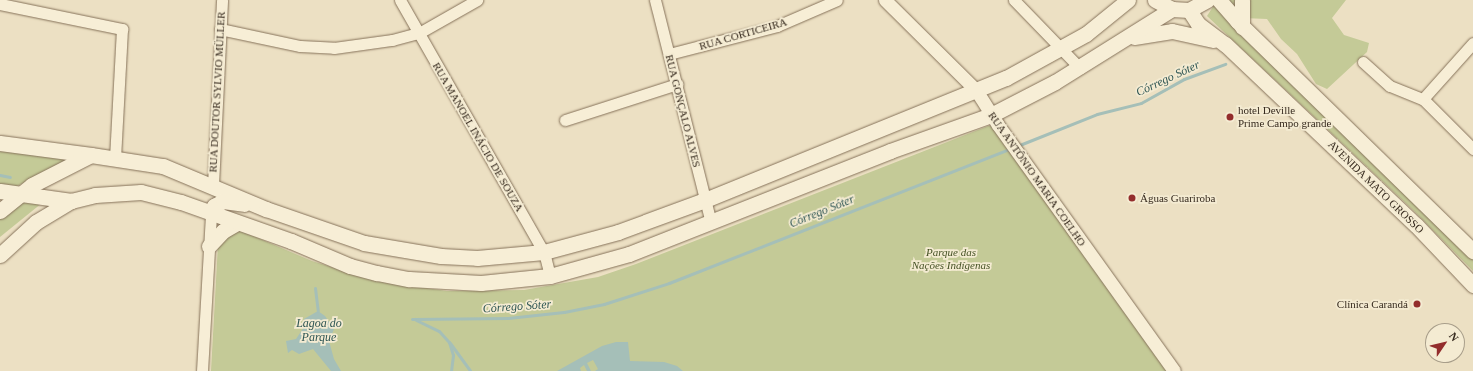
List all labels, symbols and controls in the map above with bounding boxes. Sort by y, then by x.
street label: RUA DOUTOR SYLVIO MÜLLER [206,11,228,173]
street label: RUA CORTICEIRA [697,15,789,53]
street label: RUA GONÇALO ALVES [662,53,704,169]
water label: Córrego Sóter [1134,58,1202,100]
street label: RUA MANOEL INÁCIO DE SOUZA [430,60,526,214]
place label: hotel Deville Prime Campo grande [1238,104,1331,130]
street label: RUA ANTÔNIO MARIA COELHO [985,109,1089,249]
marker: hotel Deville Prime Campo grande [1225,112,1235,122]
street label: AVENIDA MATO GROSSO [1325,138,1427,236]
place label: Águas Guariroba [1140,191,1215,205]
water label: Córrego Sóter [788,192,856,232]
marker: Águas Guariroba [1127,193,1137,203]
park label: Parque das Nações Indígenas [912,246,990,272]
water label: Córrego Sóter [482,297,552,317]
place label: Clínica Carandá [1337,297,1408,311]
marker: Clínica Carandá [1411,298,1423,310]
water label: Lagoa do Parque [296,317,342,345]
north arrow [1425,323,1465,363]
text: N [1447,330,1461,343]

